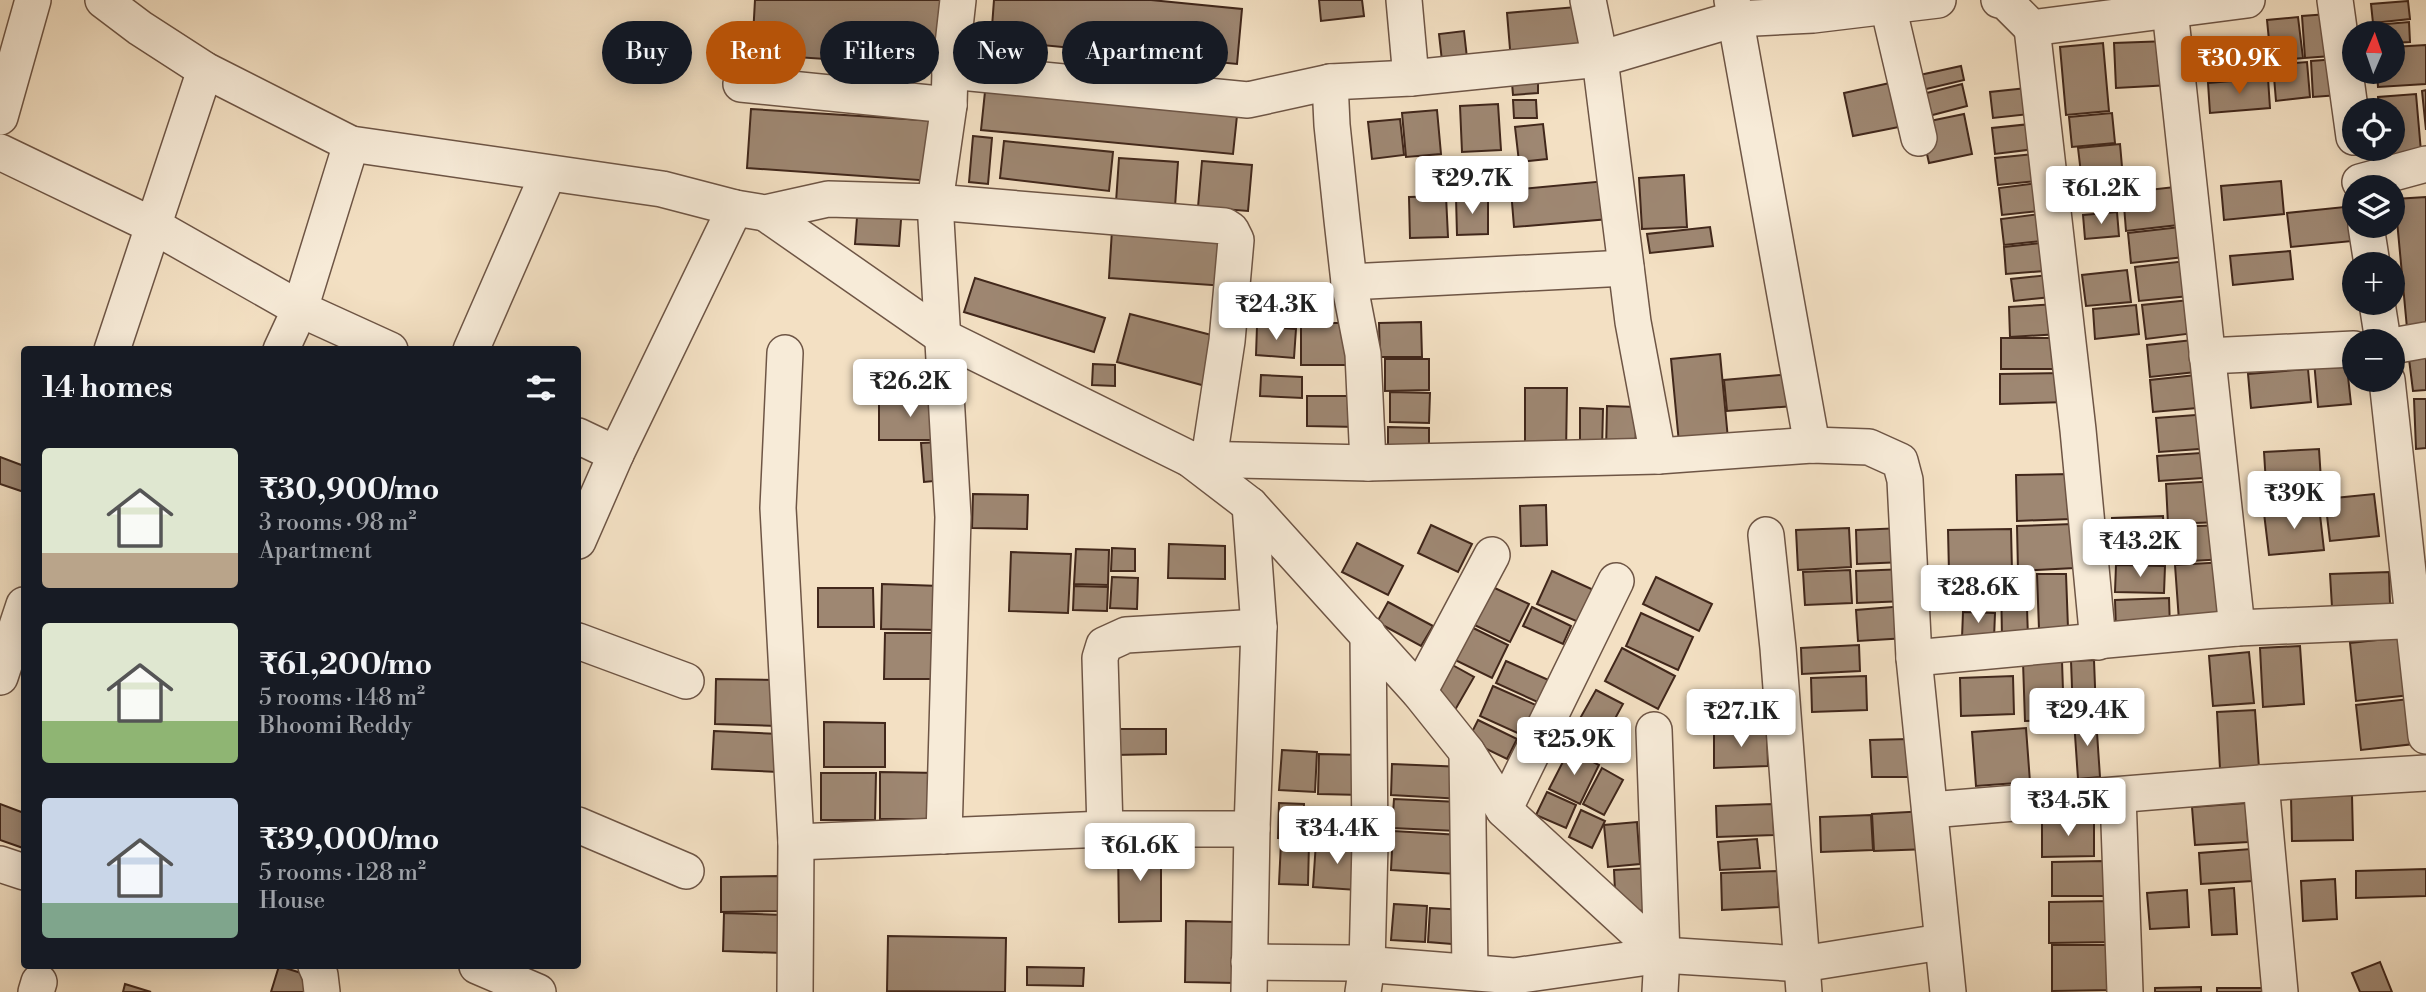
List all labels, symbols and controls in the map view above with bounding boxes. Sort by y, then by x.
chip: Buy [602,21,692,84]
chip: Rent [706,21,806,84]
chip: Filters [820,21,939,84]
chip: New [953,21,1048,84]
chip: Apartment [1062,21,1228,84]
north arrow [2342,21,2404,84]
map controls [2342,21,2405,392]
pin: ₹30.9K [2182,36,2296,96]
text: ₹30.9K [2197,45,2281,73]
button: locate [2342,98,2405,161]
pin: ₹29.7K [1415,156,1529,216]
text: ₹29.7K [1431,165,1513,193]
pin: ₹61.2K [2044,166,2158,226]
text: ₹61.2K [2062,175,2140,203]
button: layers [2342,175,2405,238]
button: + [2342,252,2405,315]
pin: ₹24.3K [1219,282,1333,342]
text: ₹24.3K [1235,291,1317,319]
button: − [2342,329,2405,392]
pin: ₹26.2K [853,360,967,419]
text: ₹26.2K [869,368,951,396]
text: 14 homes [42,369,173,407]
icon: filters [522,369,560,407]
text: ₹30,900/mo [259,471,439,509]
pin: ₹39K [2253,472,2335,531]
icon: home [98,476,182,560]
text: ₹39K [2264,480,2324,508]
text: 3 rooms · 98 m² [259,509,416,537]
pin: ₹43.2K [2083,520,2197,579]
text: ₹43.2K [2099,528,2181,556]
text: Apartment [259,537,372,565]
pin: ₹28.6K [1921,566,2035,625]
text: ₹28.6K [1937,574,2019,602]
text: ₹61,200/mo [259,646,432,684]
icon: home [98,651,182,735]
text: 5 rooms · 148 m² [259,684,425,712]
pin: ₹29.4K [2030,688,2144,748]
pin: ₹27.1K [1684,690,1798,749]
text: ₹29.4K [2045,697,2129,725]
text: ₹27.1K [1703,698,1779,726]
text: Bhoomi Reddy [259,712,412,740]
pin: ₹25.9K [1517,718,1631,777]
text: ₹25.9K [1533,726,1615,754]
pin: ₹34.5K [2011,778,2125,838]
text: ₹34.5K [2027,787,2109,815]
pin: ₹34.4K [1280,806,1394,866]
text: ₹34.4K [1295,815,1379,843]
text: ₹39,000/mo [259,821,439,859]
pin: ₹61.6K [1083,824,1197,883]
icon: home [98,826,182,910]
text: ₹61.6K [1101,832,1179,860]
text: 5 rooms · 128 m² [259,859,426,887]
text: House [259,887,325,915]

